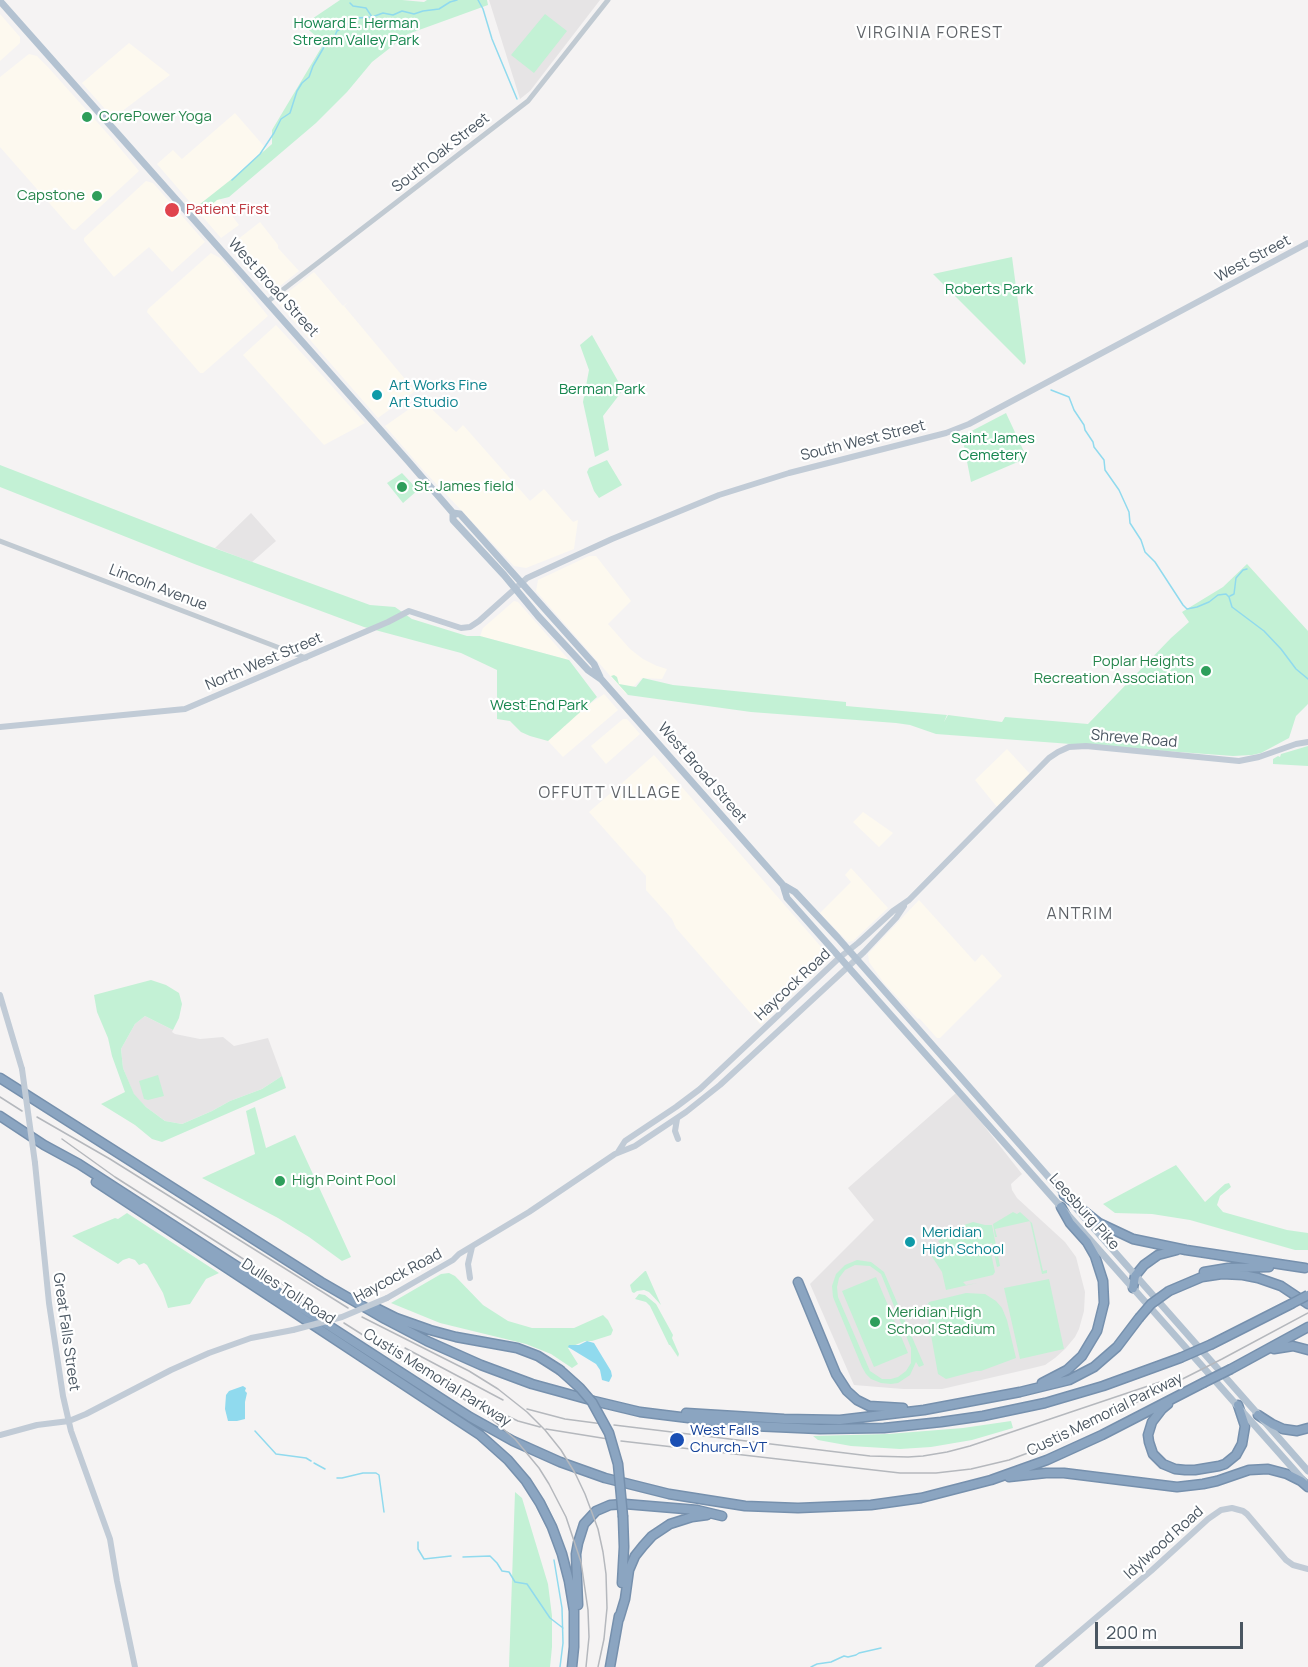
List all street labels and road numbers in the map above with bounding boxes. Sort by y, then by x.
street label: South Oak Street [389,109,493,197]
street label: West Street [1212,232,1294,286]
street label: West Broad Street [224,235,322,341]
street label: South West Street [799,417,927,465]
street label: Lincoln Avenue [106,561,210,615]
street label: North West Street [203,629,325,695]
street label: West Broad Street [654,719,750,827]
street label: Shreve Road [1090,726,1178,752]
street label: Haycock Road [751,945,835,1025]
street label: Leesburg Pike [1045,1170,1123,1254]
street label: Haycock Road [351,1245,445,1307]
street label: Dulles Toll Road [238,1255,338,1329]
street label: Great Falls Street [49,1272,83,1392]
street label: Custis Memorial Parkway [360,1325,514,1431]
street label: Custis Memorial Parkway [1024,1369,1186,1461]
street label: Idylwood Road [1121,1503,1207,1583]

